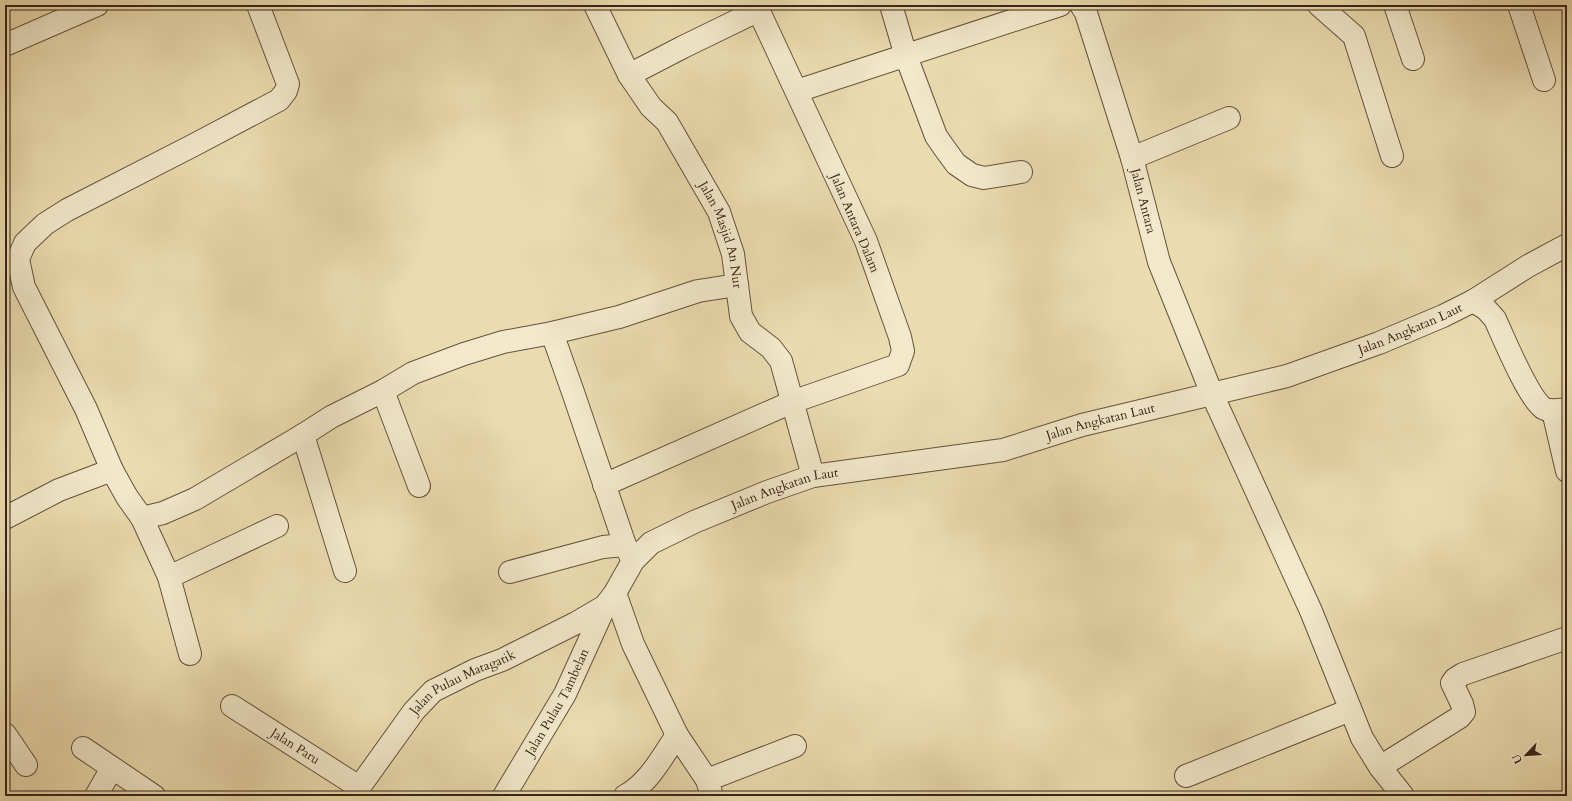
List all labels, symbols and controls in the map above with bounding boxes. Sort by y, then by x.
street label: Jalan Antara [1126,165,1160,236]
street label: Jalan Antara Dalam [825,169,884,275]
street label: Jalan Masjid An Nur [693,176,746,290]
street label: Jalan Angkatan Laut [1354,299,1466,359]
street label: Jalan Angkatan Laut [1042,399,1157,445]
street label: Jalan Angkatan Laut [727,464,839,515]
street label: Jalan Pulau Tambelan [520,645,594,761]
street label: Jalan Pulau Matagatik [404,646,518,720]
street label: Jalan Paru [265,723,323,769]
north arrow [1506,735,1546,775]
text: U [1509,752,1526,766]

